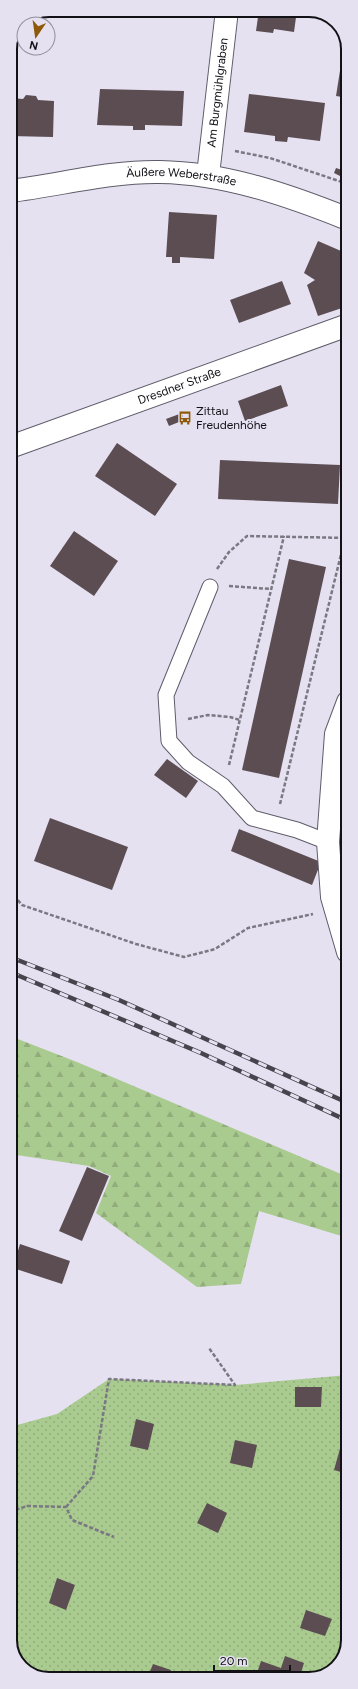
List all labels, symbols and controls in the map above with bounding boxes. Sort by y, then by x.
north arrow [16,16,56,56]
street label: Am Burgmühlgraben [204,37,231,148]
text: N [28,38,39,53]
street label: Äußere Weberstraße [126,165,238,189]
street label: Dresdner Straße [136,364,223,407]
place label: Zittau Freudenhöhe [196,404,267,432]
bus stop icon: Zittau Freudenhöhe [177,410,193,426]
scale bar [214,1647,290,1673]
text: 20 m [220,1654,248,1668]

